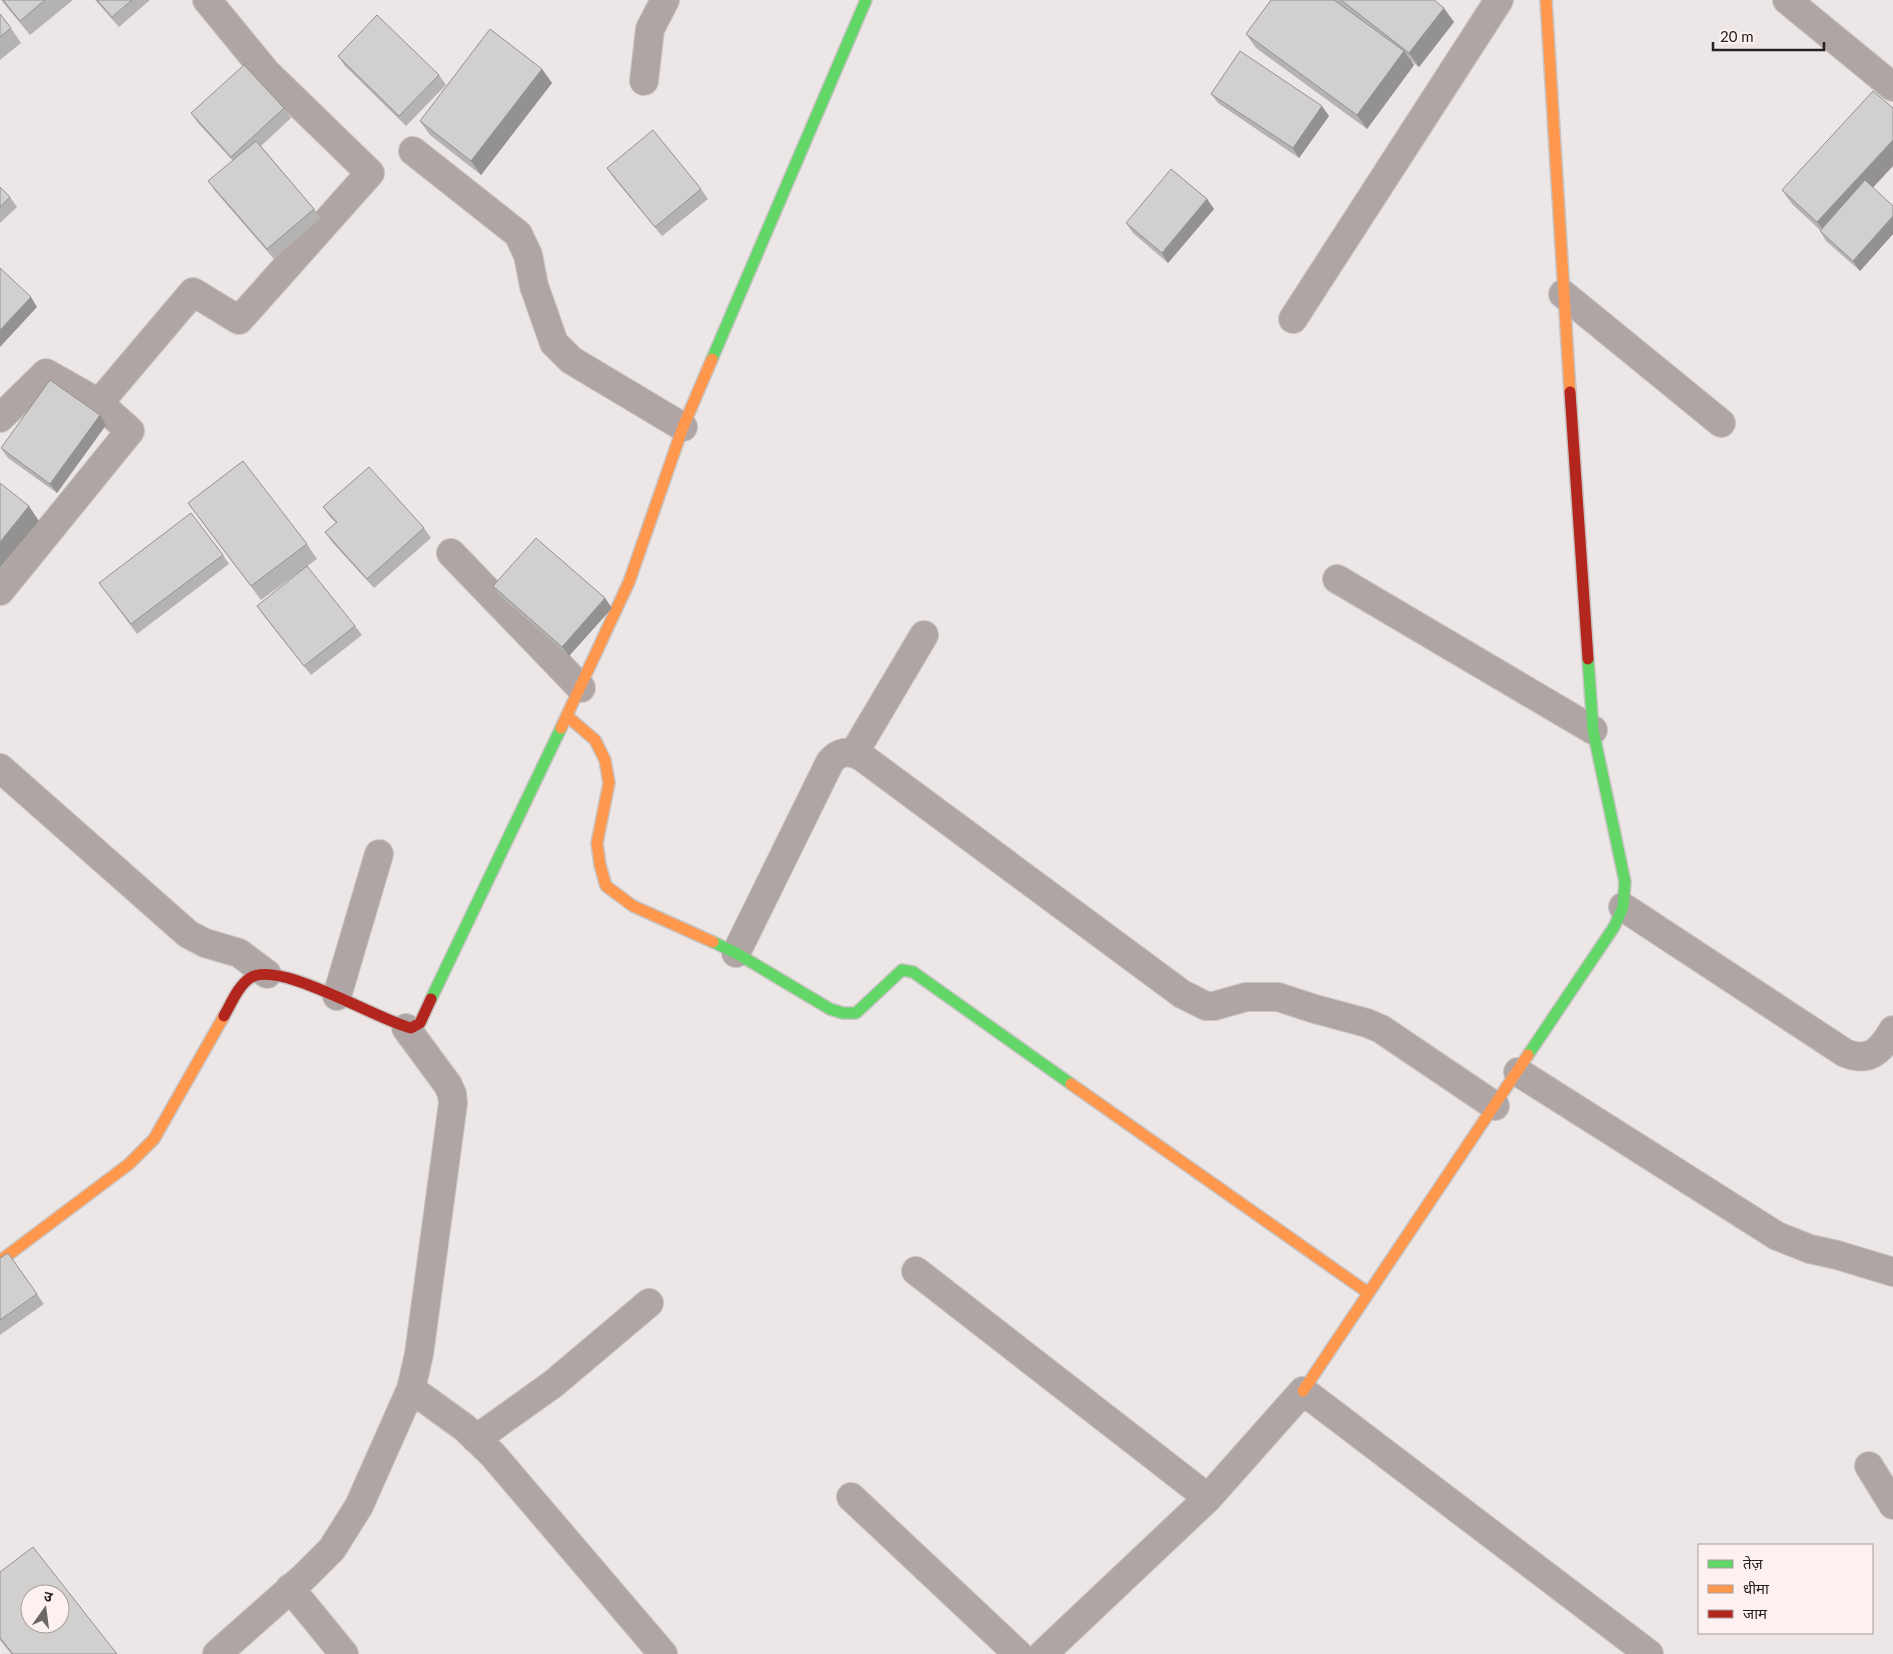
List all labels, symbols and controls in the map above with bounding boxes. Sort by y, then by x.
scale bar [1713,20,1824,52]
text: 20 m [1720,27,1754,45]
legend [1698,1544,1873,1634]
text: तेज़ [1743,1554,1764,1572]
text: धीमा [1743,1579,1770,1597]
north arrow [20,1584,70,1634]
text: उ [42,1587,55,1605]
text: जाम [1743,1604,1768,1622]

